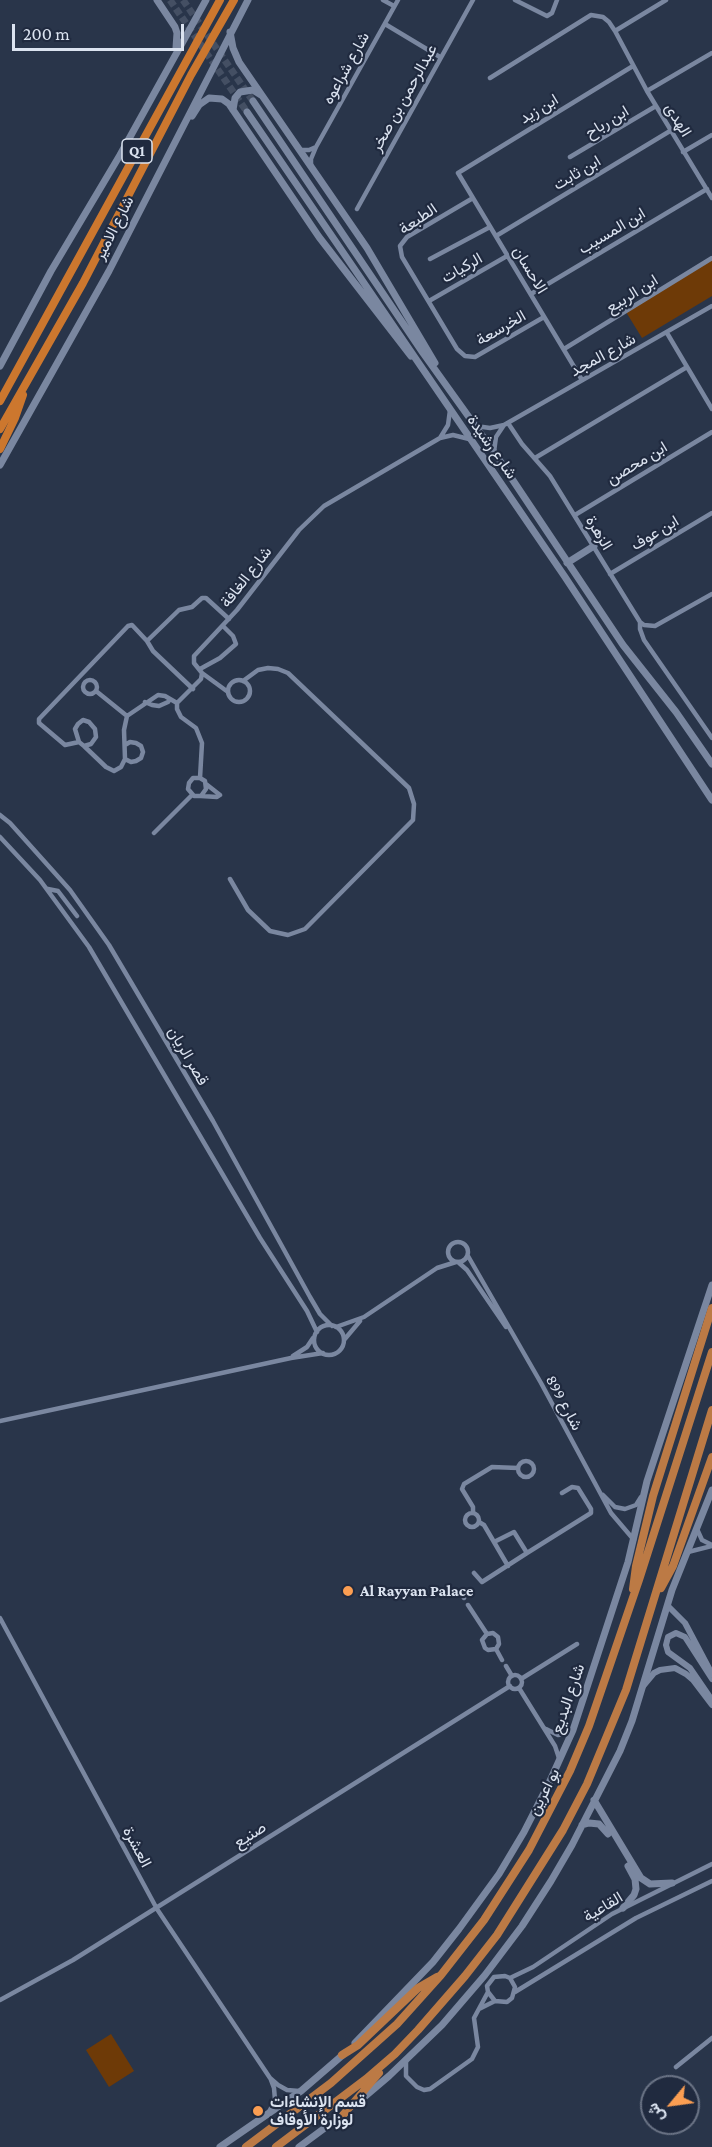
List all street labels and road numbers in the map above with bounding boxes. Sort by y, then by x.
street label: شارع شراعوه [318,29,374,107]
street label: عبدالرحمن بن صخر [367,41,441,155]
street label: ابن زيد [516,90,562,128]
street label: الهدى [660,100,696,140]
street label: ابن رباح [582,101,632,143]
road number: Q1 [122,139,152,163]
street label: ابن ثابت [550,151,604,195]
street label: شارع الامير [90,193,138,263]
street label: الطبعة [395,199,441,239]
street label: ابن المسيب [575,204,649,258]
street label: الاحسان [508,243,552,297]
street label: الركيات [438,249,486,287]
street label: ابن الربيع [602,270,662,318]
street label: الخرسعة [473,306,529,350]
street label: شارع المجد [567,329,639,381]
street label: شارع رشيدة [463,411,521,483]
street label: ابن محصن [603,437,671,489]
street label: ابن عوف [628,511,682,555]
street label: الزهرة [581,512,617,554]
street label: شارع الغافة [216,543,276,611]
street label: قصر الريان [163,1023,213,1089]
street label: شارع 899 [541,1372,587,1434]
street label: شارع البديع [547,1661,589,1737]
street label: بو اعرين [524,1765,564,1819]
street label: صنيع [230,1818,270,1852]
street label: العشرة [118,1823,156,1871]
street label: القاعية [580,1888,626,1926]

